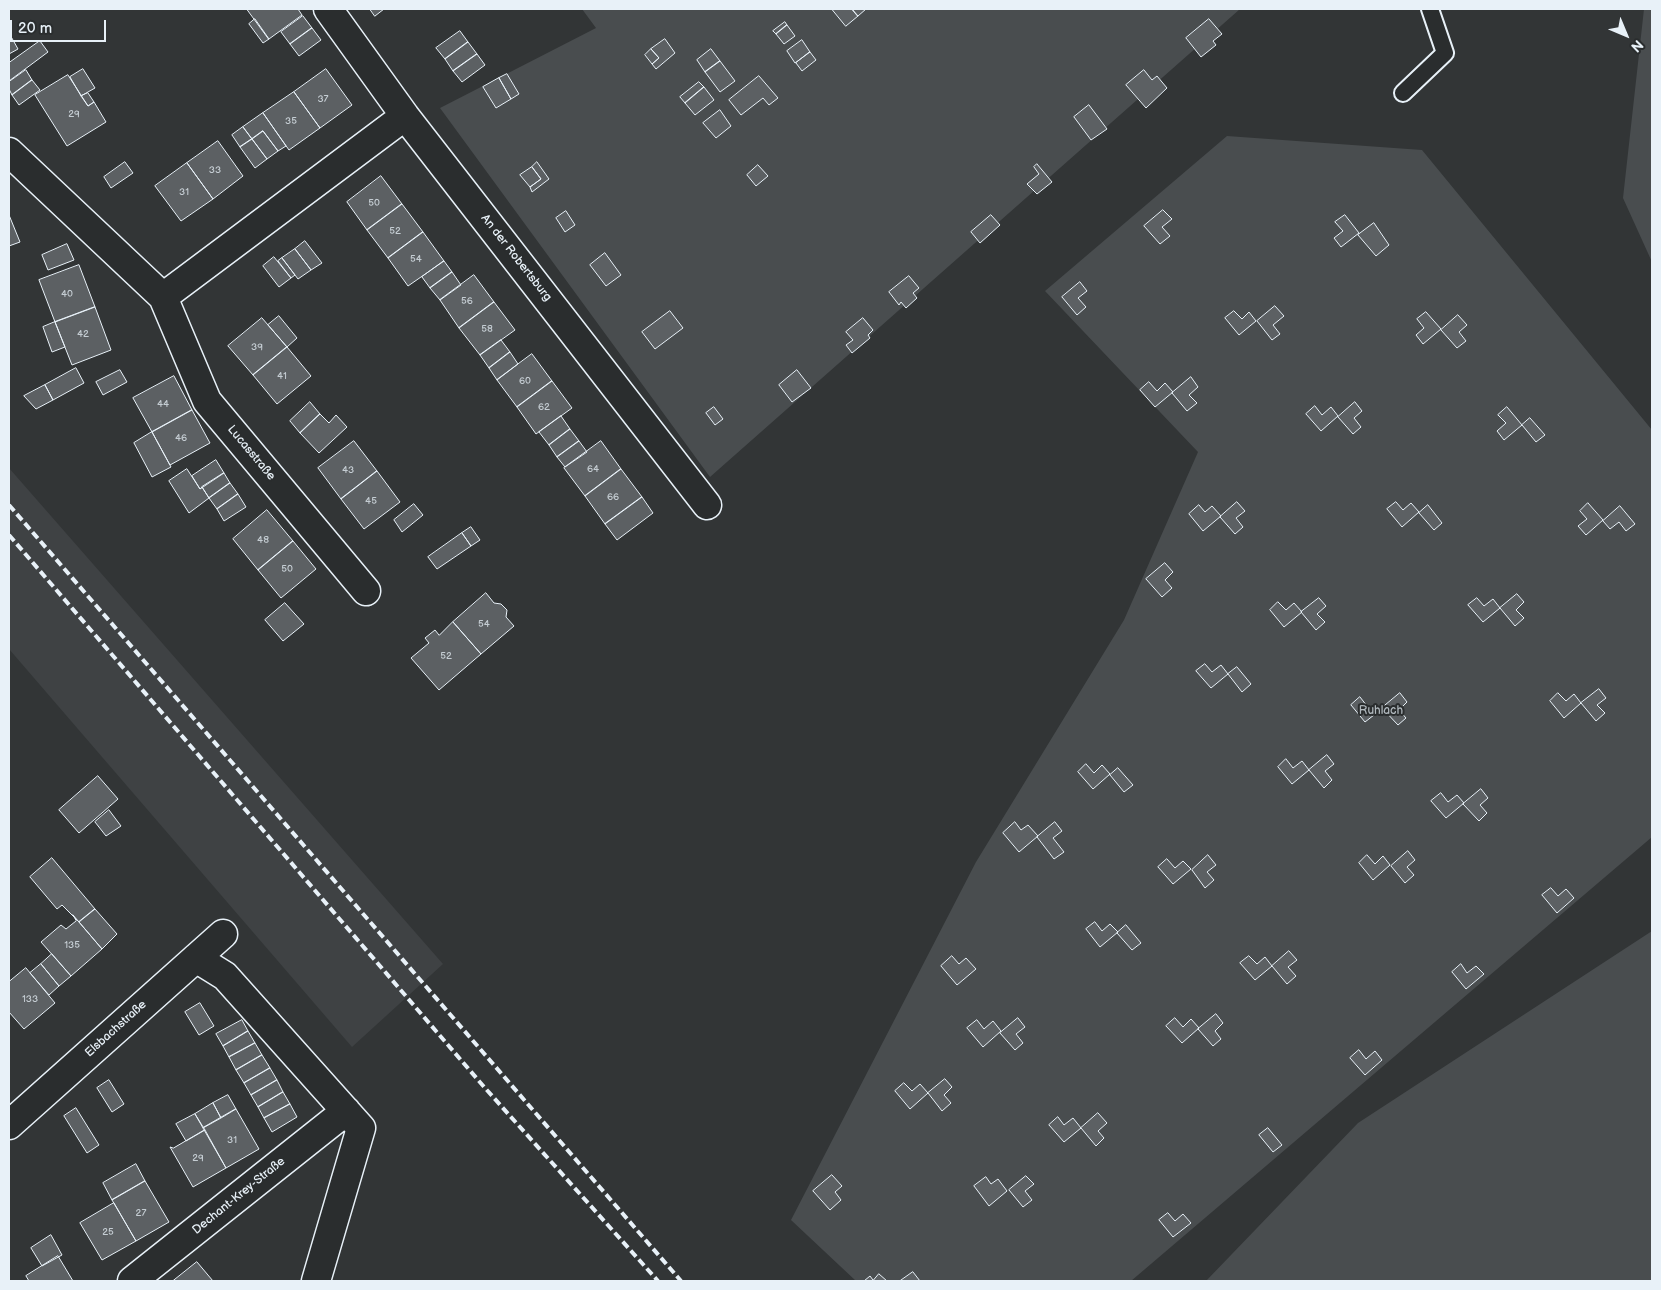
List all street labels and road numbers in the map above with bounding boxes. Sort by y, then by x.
street label: An der Robertsburg [478,212,554,304]
street label: Lucasstraße [224,423,278,483]
street label: Elsbachstraße [82,998,150,1060]
street label: Dechant-Krey-Straße [190,1154,288,1238]

